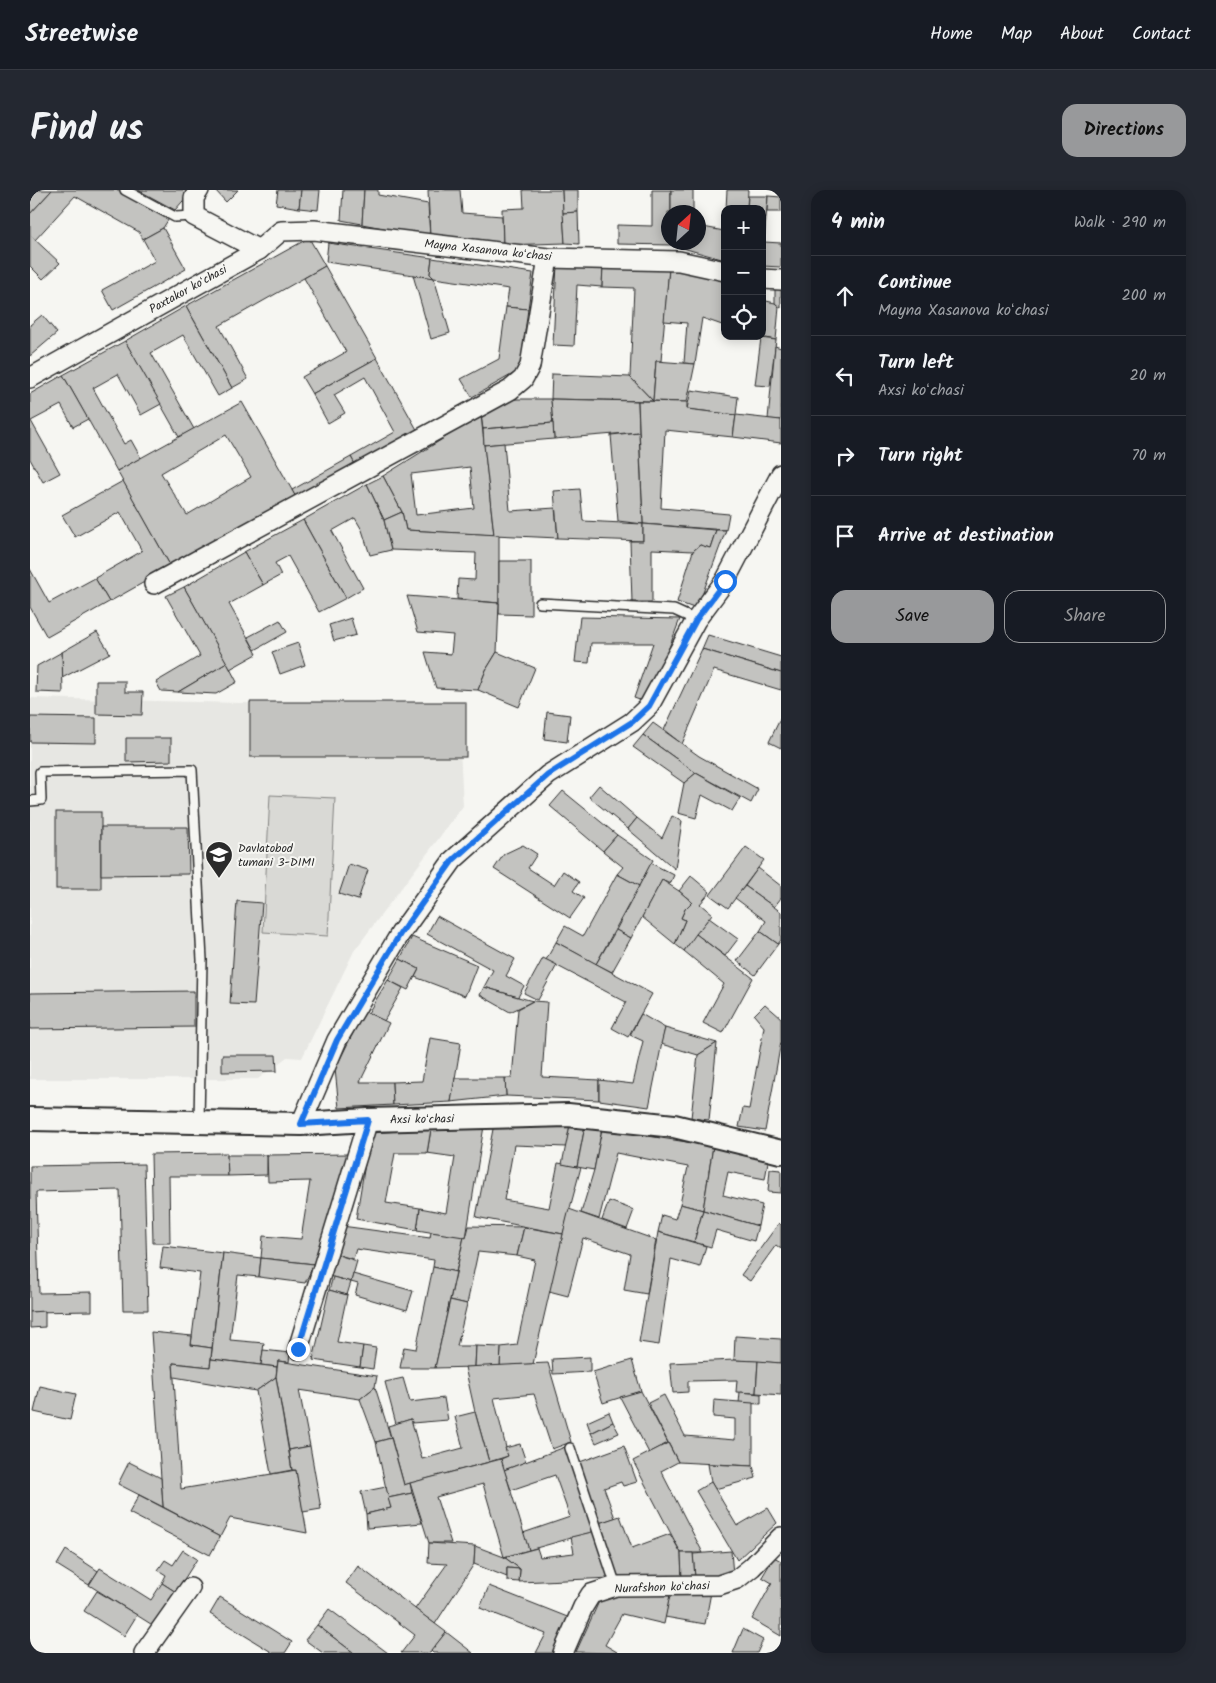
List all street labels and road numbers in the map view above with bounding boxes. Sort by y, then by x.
street label: Mayna Xasanova koʻchasi [423,234,554,267]
street label: Paxtakor koʻchasi [146,260,232,319]
street label: Axsi koʻchasi [390,1109,455,1130]
street label: Nurafshon koʻchasi [614,1576,711,1599]

